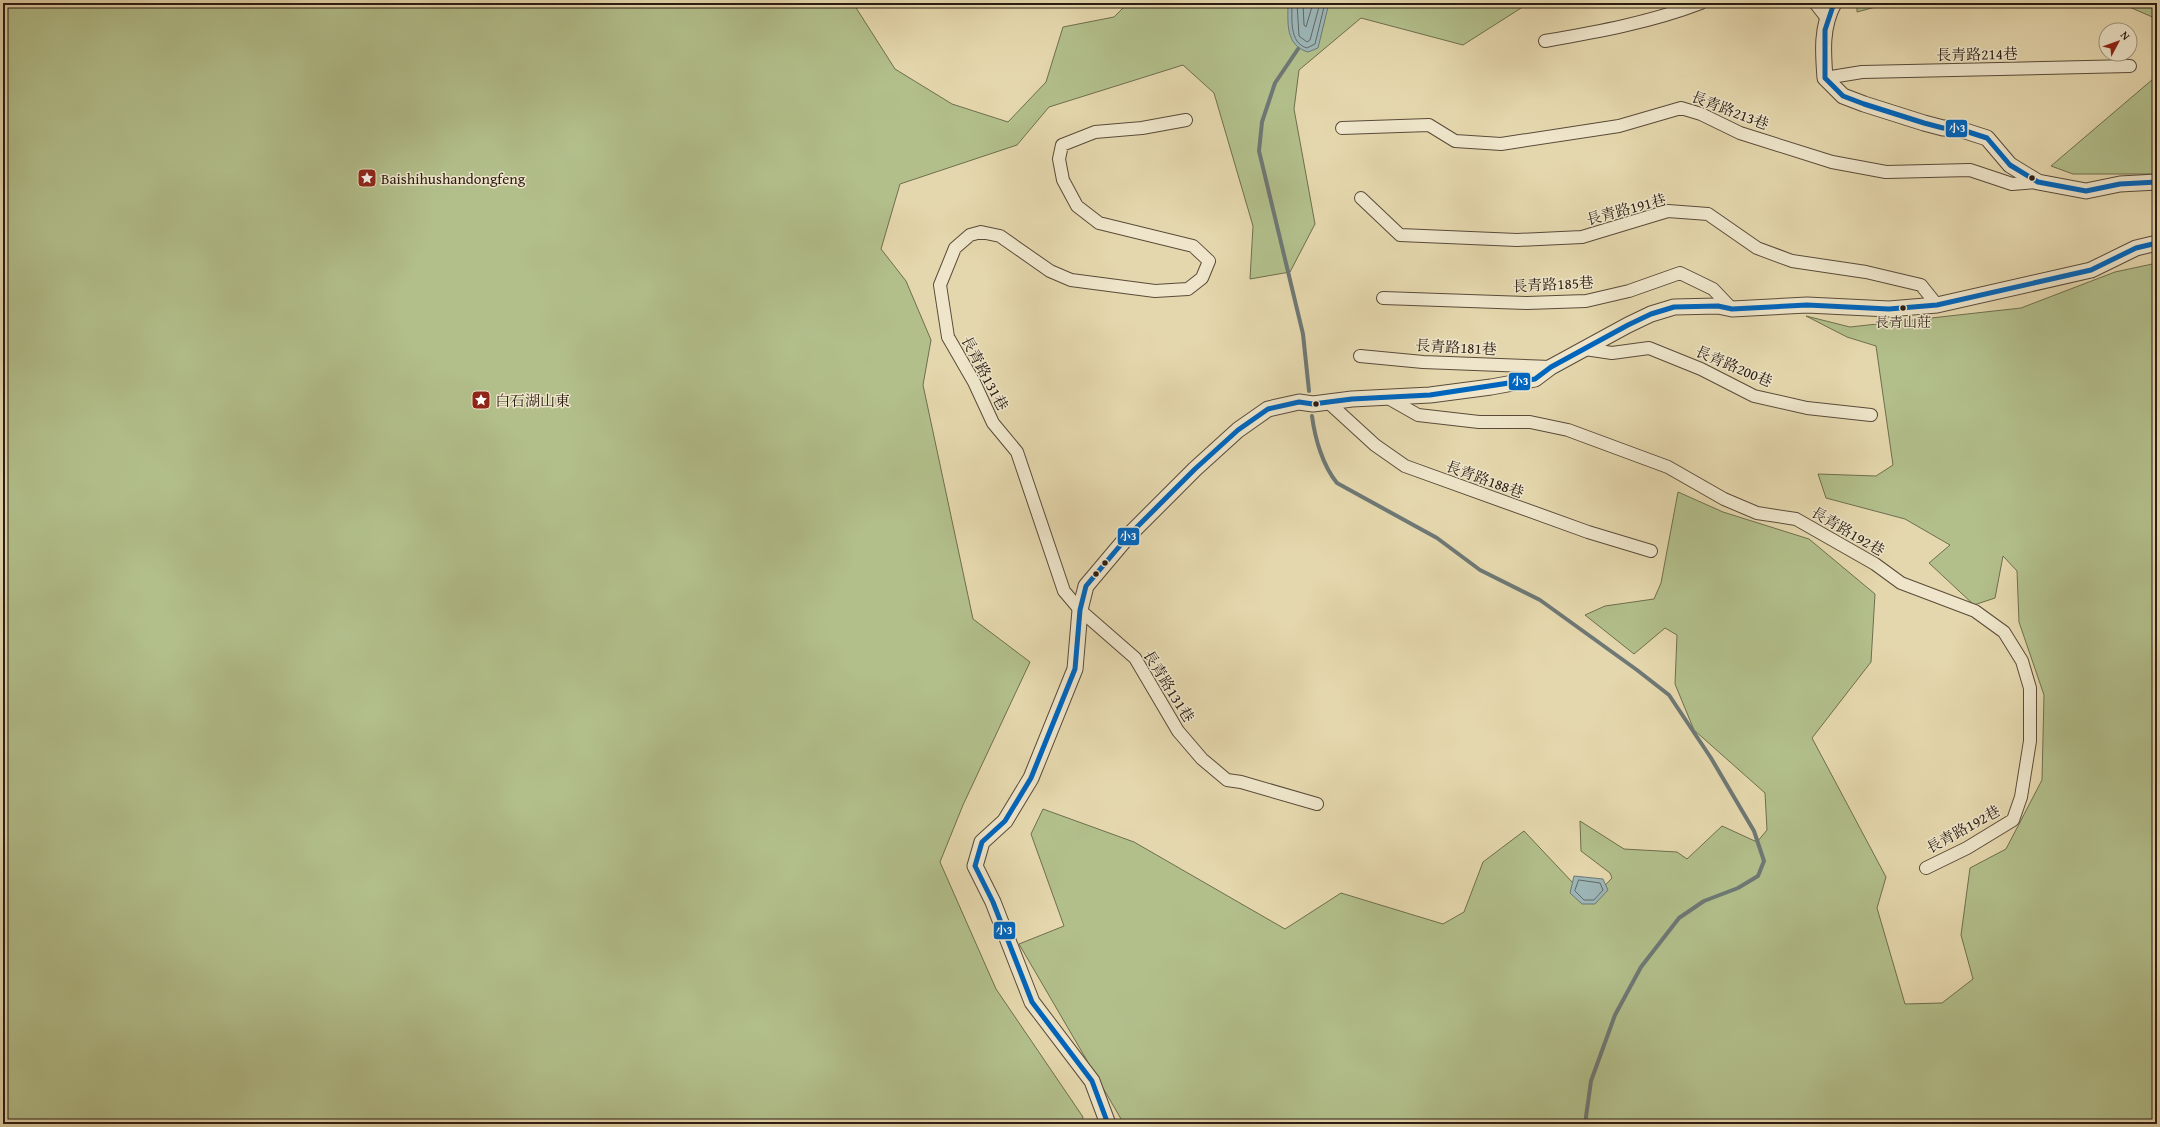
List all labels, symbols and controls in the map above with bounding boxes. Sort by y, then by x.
north arrow [2098,22,2138,62]
text: N [2117,27,2134,44]
street label: 長青路214巷 [1936,43,2018,65]
street label: 長青路213巷 [1688,86,1772,134]
line badge: 小3 [1945,119,1968,138]
text: 小3 [1949,120,1966,136]
place icon: Baishihushandongfeng [356,167,378,189]
place label: Baishihushandongfeng [381,168,526,189]
unlabelled marker [2027,173,2037,183]
street label: 長青路191巷 [1584,188,1668,230]
street label: 長青路185巷 [1512,271,1594,297]
marker: 長青山莊 [1898,303,1908,313]
place label: 長青山莊 [1875,312,1931,332]
street label: 長青路131巷 [957,332,1013,414]
street label: 長青路181巷 [1415,334,1497,360]
street label: 長青路200巷 [1692,340,1776,392]
line badge: 小3 [1508,372,1531,391]
text: 小3 [1512,373,1529,389]
place icon: 白石湖山東 [470,389,492,411]
place label: 白石湖山東 [495,390,570,411]
unlabelled marker [1311,399,1321,409]
street label: 長青路188巷 [1443,455,1527,503]
street label: 長青路192巷 [1807,501,1889,561]
line badge: 小3 [1117,527,1140,546]
text: 小3 [1120,528,1137,544]
unlabelled marker [1100,558,1110,568]
unlabelled marker [1091,569,1101,579]
street label: 長青路131巷 [1138,646,1200,726]
street label: 長青路192巷 [1922,800,2004,858]
line badge: 小3 [993,921,1016,940]
text: 小3 [996,922,1013,938]

